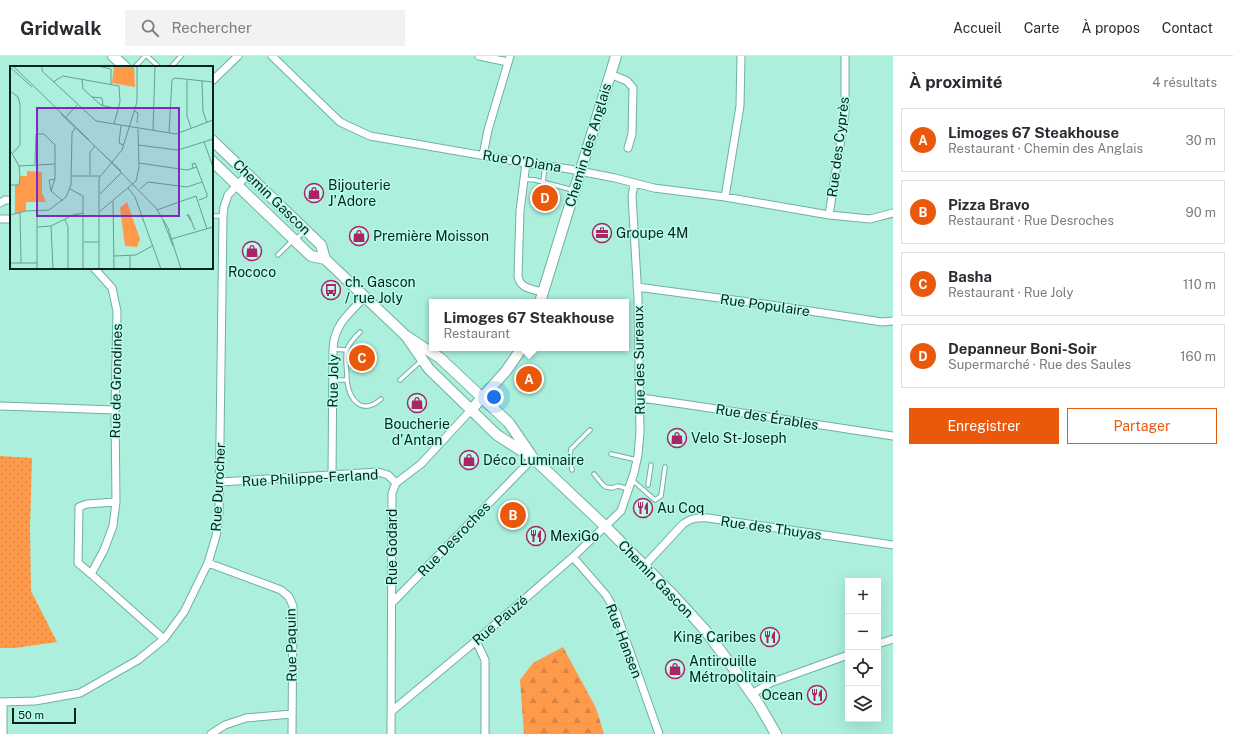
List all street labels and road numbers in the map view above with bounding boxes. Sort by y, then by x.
street label: Chemin des Anglais [562,81,614,209]
street label: Rue des Cyprès [824,96,852,198]
street label: Rue O'Diana [482,147,562,175]
street label: Chemin Gascon [230,156,314,238]
street label: Rue Populaire [719,291,811,319]
street label: Rue des Sureaux [630,305,648,415]
street label: Rue de Grondines [107,323,125,439]
street label: Rue Joly [325,354,341,408]
street label: Rue des Érables [714,400,820,433]
street label: Rue Durocher [208,442,228,532]
street label: Rue Philippe-Ferland [241,466,379,490]
street label: Rue Desroches [414,498,494,580]
street label: Rue Godard [384,509,400,585]
street label: Rue des Thuyas [719,513,823,543]
street label: Chemin Gascon [615,537,697,621]
street label: Rue Pauzé [469,592,531,648]
street label: Rue Hansen [603,602,645,680]
street label: Rue Paquin [282,608,300,682]

